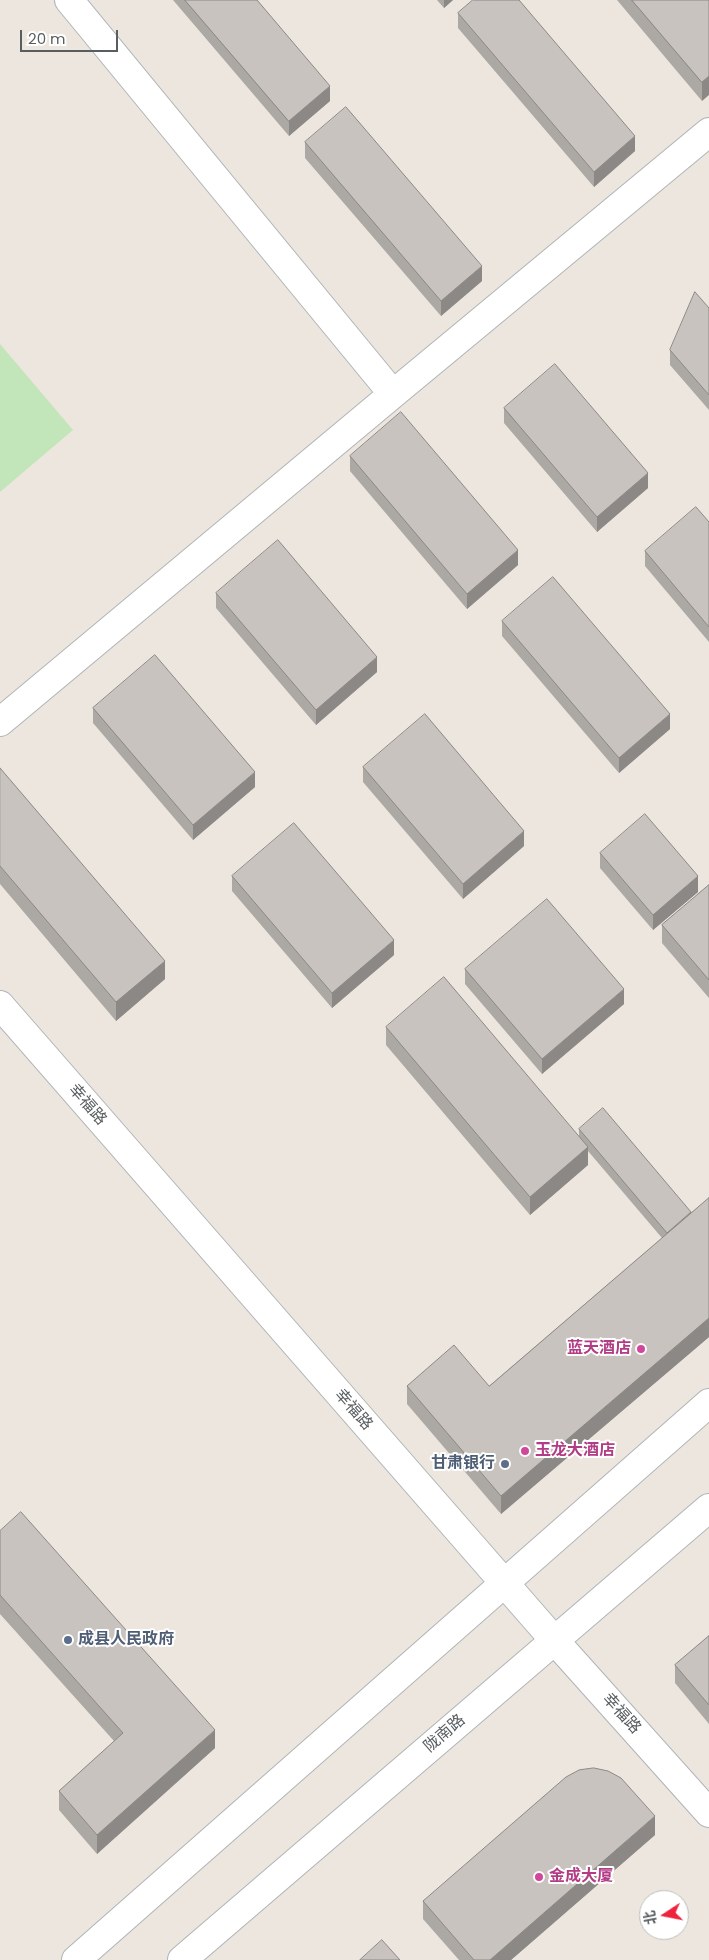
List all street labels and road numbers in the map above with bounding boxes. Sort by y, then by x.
street label: 幸福路 [64,1081,110,1129]
street label: 幸福路 [330,1386,376,1434]
street label: 幸福路 [598,1690,644,1738]
street label: 陇南路 [421,1711,469,1757]

